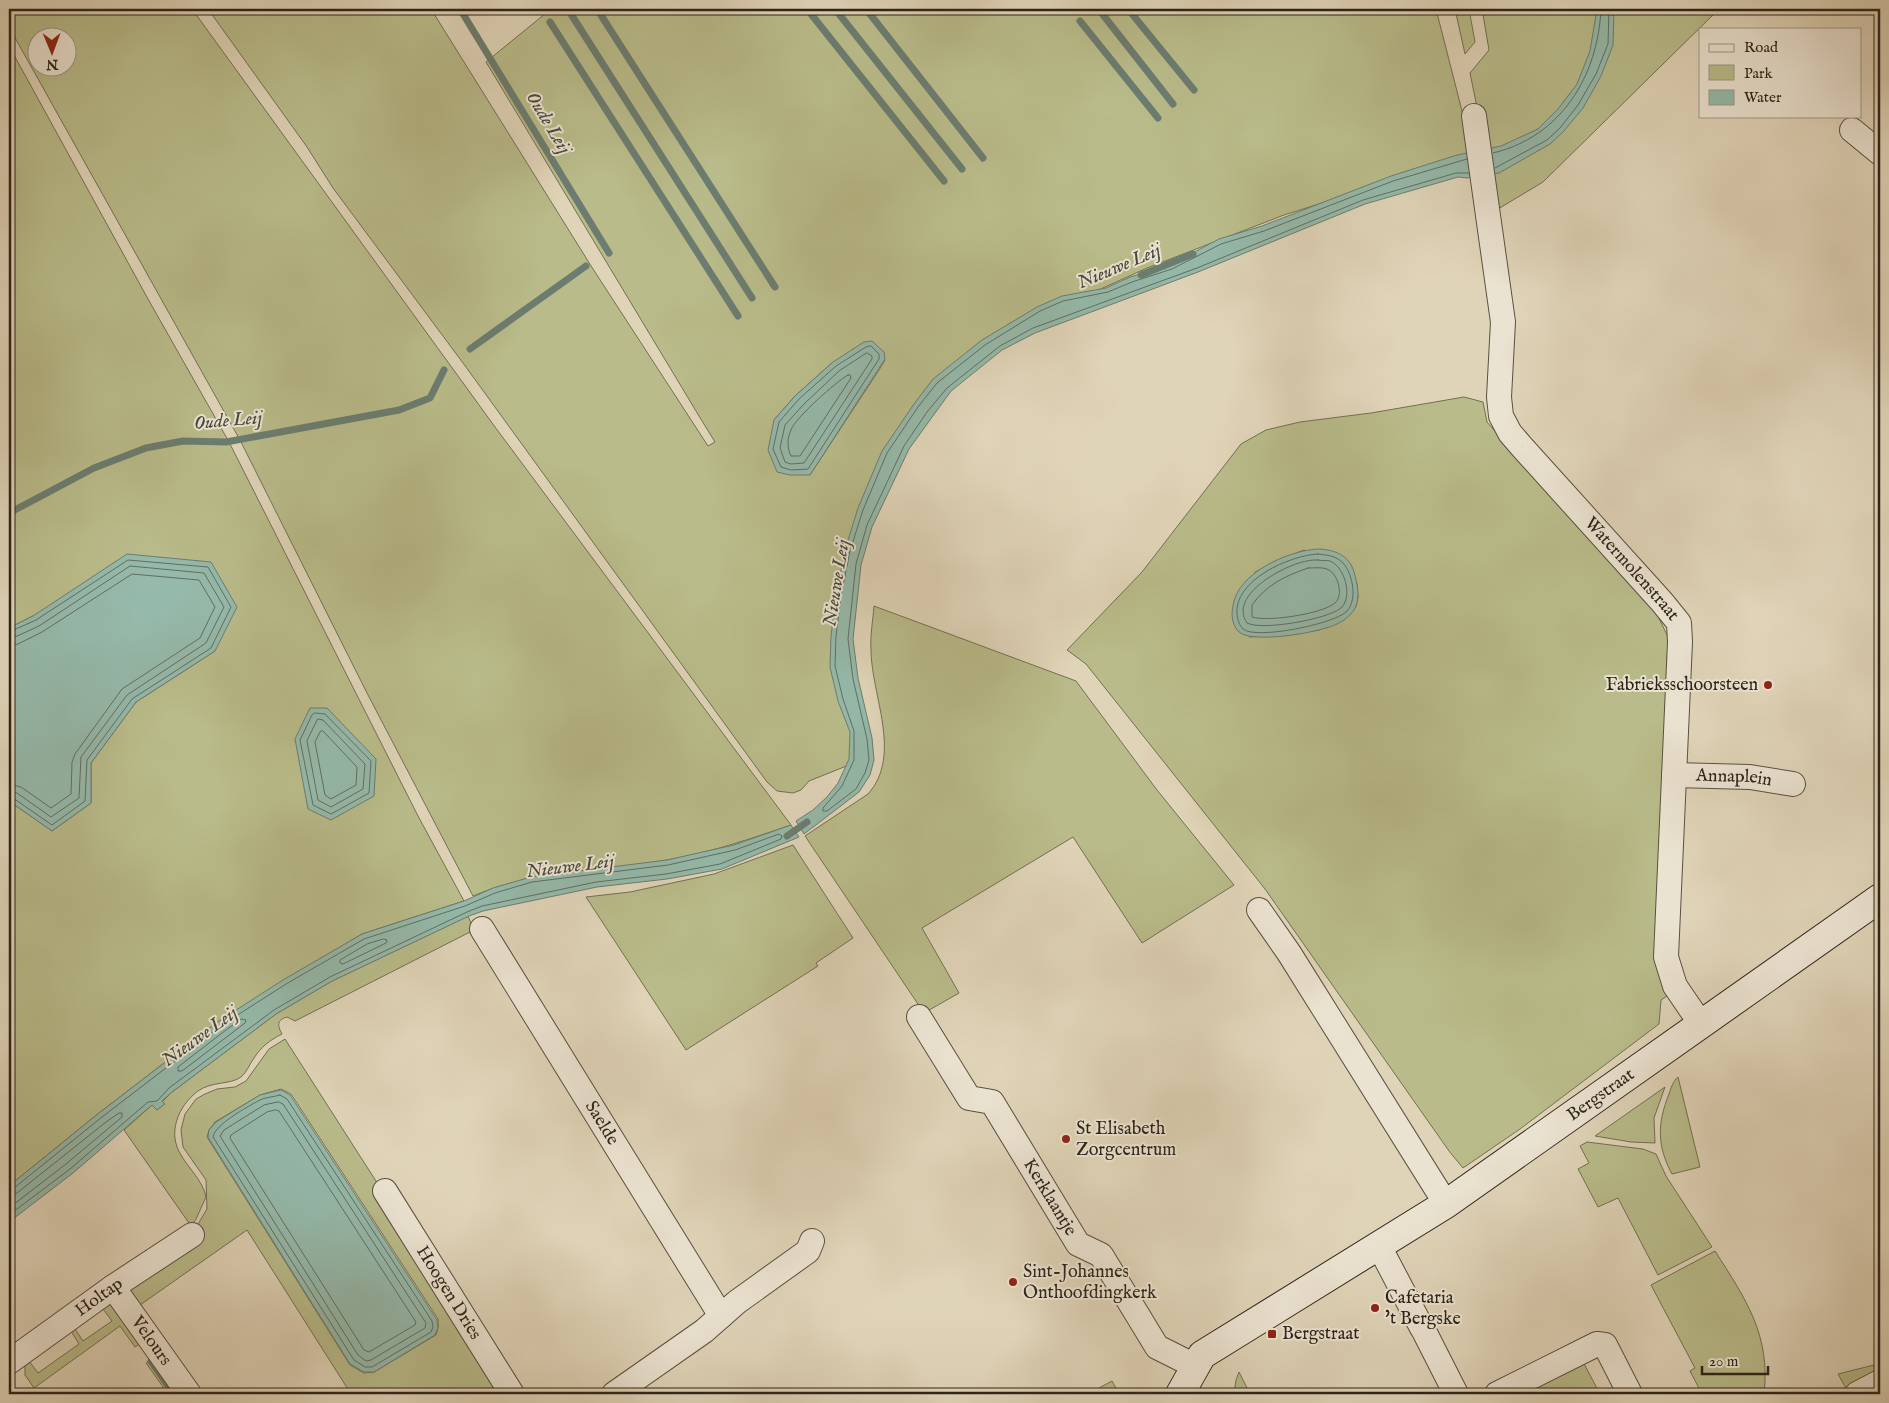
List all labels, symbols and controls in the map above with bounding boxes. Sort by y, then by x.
north arrow [28,28,78,78]
legend [1699,28,1862,118]
text: Road [1744,38,1779,57]
text: N [46,55,59,73]
text: Park [1744,64,1774,83]
water label: Oude Leij [520,88,577,160]
text: Water [1744,88,1782,107]
water label: Nieuwe Leij [1074,238,1166,295]
water label: Oude Leij [193,406,265,436]
street label: Watermolenstraat [1579,512,1684,626]
water label: Nieuwe Leij [818,536,856,628]
place label: Fabrieksschoorsteen [1606,674,1758,697]
marker: Fabrieksschoorsteen [1762,679,1774,691]
street label: Annaplein [1695,764,1774,792]
water label: Nieuwe Leij [525,849,617,884]
water label: Nieuwe Leij [157,1000,244,1073]
street label: Bergstraat [1562,1063,1639,1127]
street label: Saelde [579,1097,624,1149]
place label: St Elisabeth Zorgcentrum [1076,1118,1176,1162]
marker: St Elisabeth Zorgcentrum [1060,1133,1072,1145]
street label: Kerklaantje [1018,1154,1082,1240]
street label: Hoogen Dries [411,1241,487,1344]
place label: Sint-Johannes Onthoofdingkerk [1023,1261,1157,1305]
street label: Holtap [71,1272,127,1322]
marker: Sint-Johannes Onthoofdingkerk [1007,1276,1019,1288]
place label: Cafetaria 't Bergske [1385,1287,1461,1331]
marker: Cafetaria 't Bergske [1369,1302,1381,1314]
street label: Velours [125,1311,177,1370]
place label: Bergstraat [1282,1323,1359,1346]
marker: Bergstraat [1266,1328,1278,1340]
scale bar [1702,1343,1768,1375]
text: 20 m [1709,1352,1739,1371]

